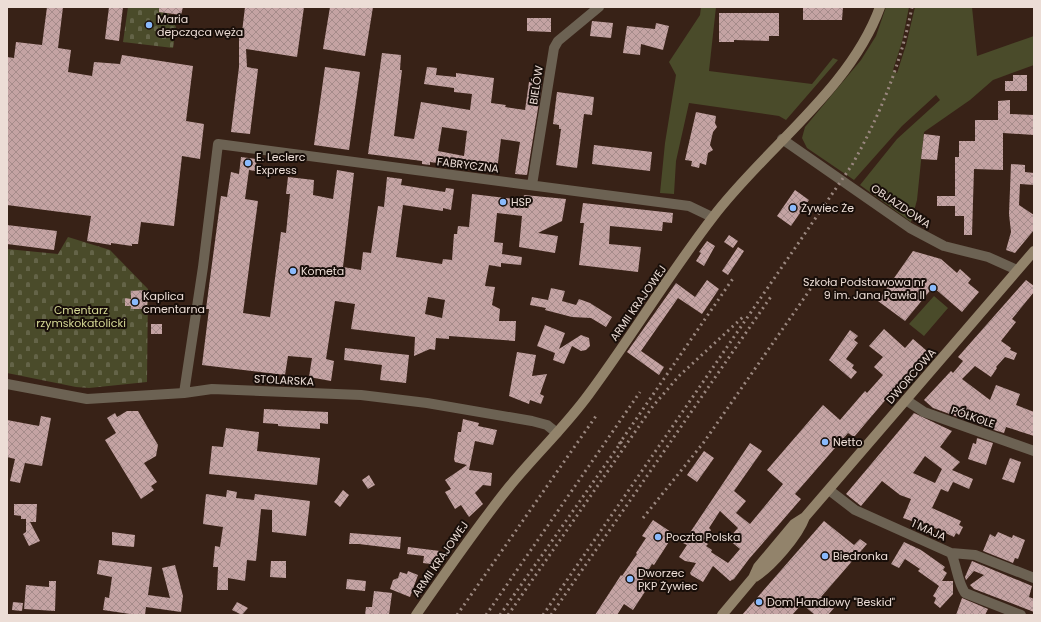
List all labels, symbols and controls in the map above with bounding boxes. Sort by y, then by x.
place label: Maria depcząca węża [157,11,243,40]
marker: Maria depcząca węża [144,20,154,30]
street label: BIELÓW [525,64,547,106]
place label: E. Leclerc Express [256,149,306,178]
street label: FABRYCZNA [436,153,501,177]
marker: E. Leclerc Express [243,158,253,168]
street label: OBJAZDOWA [868,180,935,232]
place label: HSP [511,194,531,210]
marker: HSP [498,197,508,207]
place label: Żywiec Że [801,200,854,216]
marker: Żywiec Że [788,203,798,213]
street label: ARMII KRAJOWEJ [606,262,670,344]
place label: Kometa [301,263,344,279]
marker: Kometa [288,266,298,276]
place label: Szkoła Podstawowa nr 9 im. Jana Pawła II [803,274,925,303]
marker: Szkoła Podstawowa nr 9 im. Jana Pawła II [928,283,938,293]
place label: Kaplica cmentarna [143,288,205,317]
marker: Kaplica cmentarna [130,297,140,307]
park label: Cmentarz rzymskokatolicki [36,302,126,331]
street label: DWORCOWA [882,344,940,407]
street label: STOLARSKA [253,370,315,390]
street label: PÓŁKOLE [949,402,997,432]
place label: Netto [833,434,863,450]
marker: Netto [820,437,830,447]
street label: 1 MAJA [909,515,949,545]
street label: ARMII KRAJOWEJ [408,518,472,600]
place label: Poczta Polska [666,529,740,545]
marker: Poczta Polska [653,532,663,542]
place label: Biedronka [833,548,888,564]
marker: Biedronka [820,551,830,561]
place label: Dworzec PKP Żywiec [638,565,698,594]
marker: Dworzec PKP Żywiec [625,574,635,584]
place label: Dom Handlowy "Beskid" [767,594,895,610]
marker: Dom Handlowy "Beskid" [754,597,764,607]

